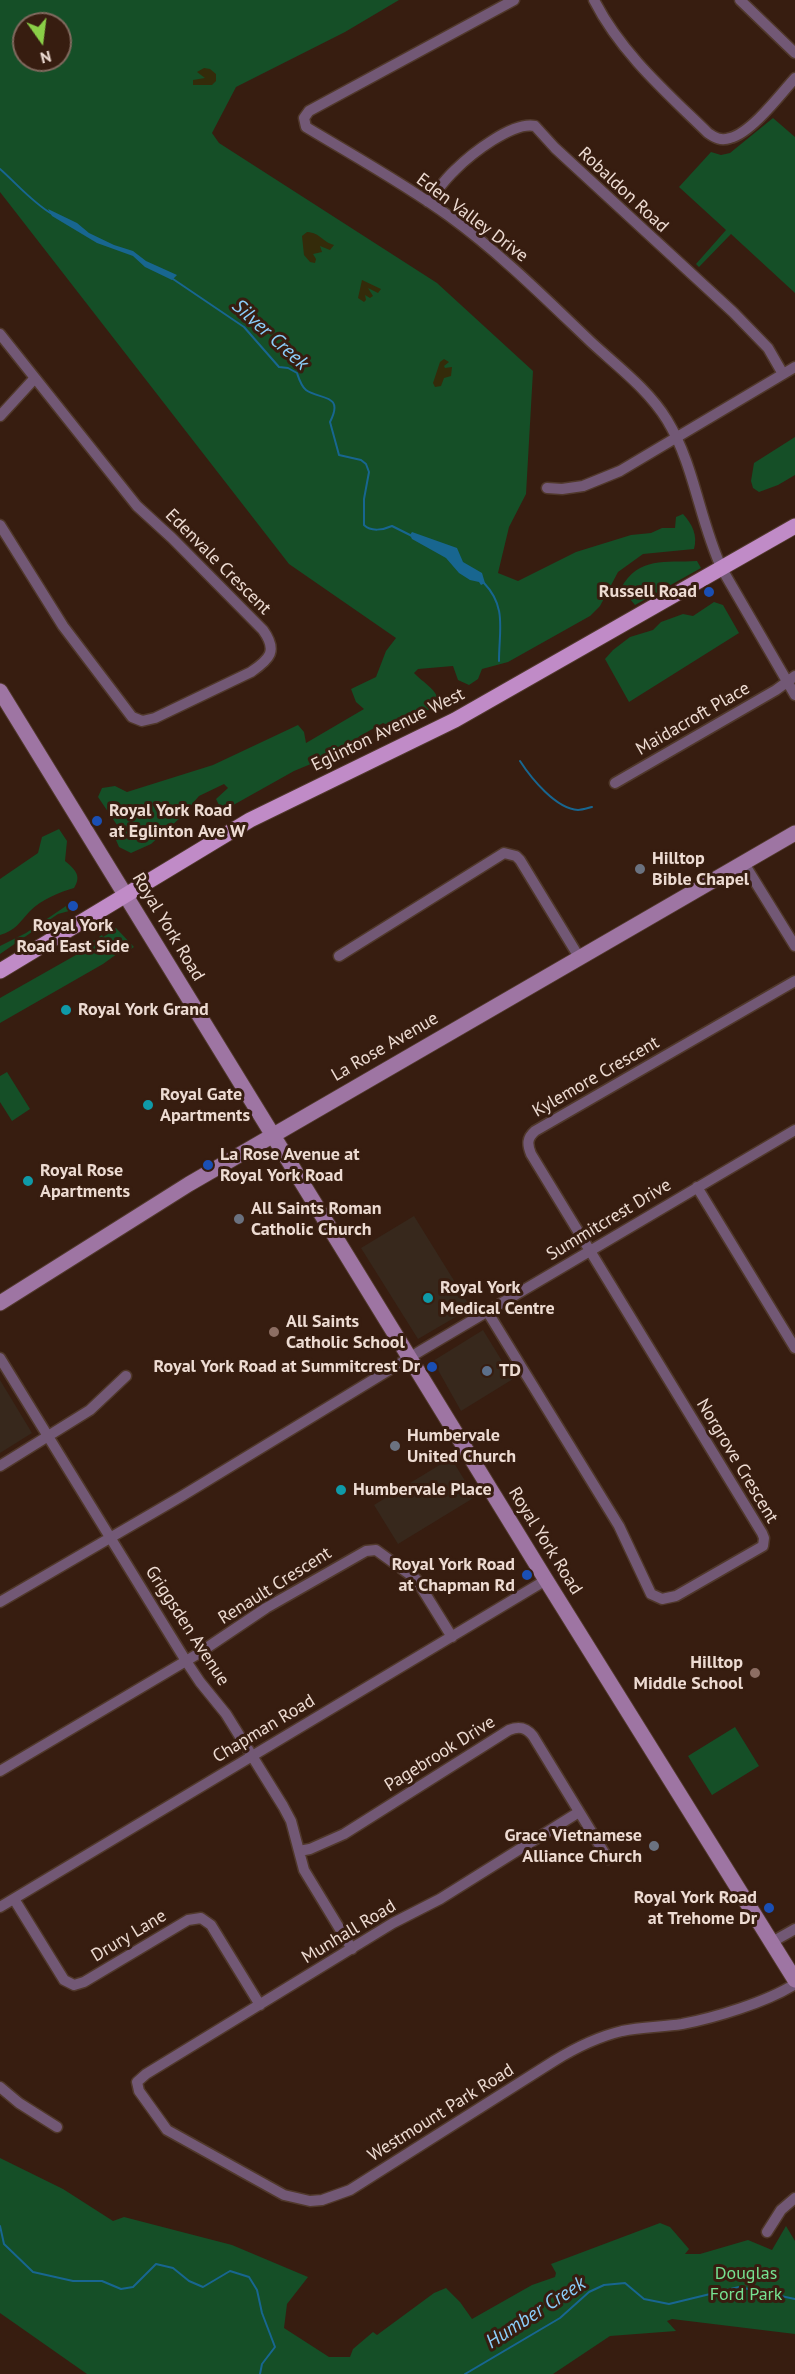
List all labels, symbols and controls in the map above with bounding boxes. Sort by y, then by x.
north arrow [12,12,72,72]
text: N [38,47,53,68]
street label: Robaldon Road [573,143,673,237]
street label: Eden Valley Drive [412,169,532,267]
water label: Silver Creek [227,294,313,376]
street label: Edenvale Crescent [161,505,275,619]
place label: Russell Road [599,581,697,603]
marker: Russell Road [702,585,716,599]
street label: Maidacroft Place [632,678,754,760]
street label: Eglinton Avenue West [308,684,468,776]
place label: Royal York Road at Eglinton Ave W [109,800,246,842]
marker: Royal York Road at Eglinton Ave W [90,814,104,828]
place label: Hilltop Bible Chapel [652,848,749,890]
marker: Hilltop Bible Chapel [633,862,647,876]
street label: Royal York Road [127,869,209,985]
marker: Royal York Road East Side [66,899,80,913]
place label: Royal York Road East Side [17,915,129,958]
place label: Royal York Grand [78,999,209,1021]
marker: Royal York Grand [59,1003,73,1017]
street label: La Rose Avenue [328,1008,442,1086]
street label: Kylemore Crescent [529,1032,663,1122]
place label: Royal Gate Apartments [160,1084,250,1126]
marker: Royal Gate Apartments [141,1098,155,1112]
place label: La Rose Avenue at Royal York Road [220,1144,360,1186]
marker: La Rose Avenue at Royal York Road [201,1158,215,1172]
place label: Royal Rose Apartments [40,1160,130,1202]
marker: Royal Rose Apartments [21,1174,35,1188]
street label: Summitcrest Drive [543,1174,675,1266]
place label: All Saints Roman Catholic Church [251,1198,381,1240]
marker: All Saints Roman Catholic Church [232,1212,246,1226]
place label: Royal York Medical Centre [440,1277,555,1320]
marker: Royal York Medical Centre [421,1291,435,1305]
place label: All Saints Catholic School [286,1311,405,1354]
marker: All Saints Catholic School [267,1325,281,1339]
place label: Royal York Road at Summitcrest Dr [154,1356,420,1378]
marker: Royal York Road at Summitcrest Dr [425,1360,439,1374]
place label: TD [499,1360,521,1382]
marker: TD [480,1364,494,1378]
street label: Norgrove Crescent [691,1395,783,1527]
place label: Humbervale United Church [407,1425,516,1468]
marker: Humbervale United Church [388,1439,402,1453]
place label: Humbervale Place [353,1479,492,1501]
marker: Humbervale Place [334,1483,348,1497]
street label: Royal York Road [503,1483,587,1599]
street label: Renault Crescent [214,1543,336,1629]
place label: Royal York Road at Chapman Rd [392,1554,515,1596]
street label: Griggsden Avenue [140,1562,234,1690]
marker: Royal York Road at Chapman Rd [520,1568,534,1582]
place label: Hilltop Middle School [634,1652,743,1694]
marker: Hilltop Middle School [748,1666,762,1680]
street label: Chapman Road [209,1690,319,1768]
street label: Pagebrook Drive [381,1711,499,1797]
place label: Grace Vietnamese Alliance Church [504,1825,642,1868]
marker: Grace Vietnamese Alliance Church [647,1839,661,1853]
place label: Royal York Road at Trehome Dr [634,1887,757,1930]
street label: Munhall Road [298,1895,400,1969]
marker: Royal York Road at Trehome Dr [762,1901,776,1915]
street label: Drury Lane [88,1905,170,1967]
street label: Westmount Park Road [364,2059,518,2167]
park label: Douglas Ford Park [710,2263,782,2306]
water label: Humber Creek [482,2272,590,2354]

